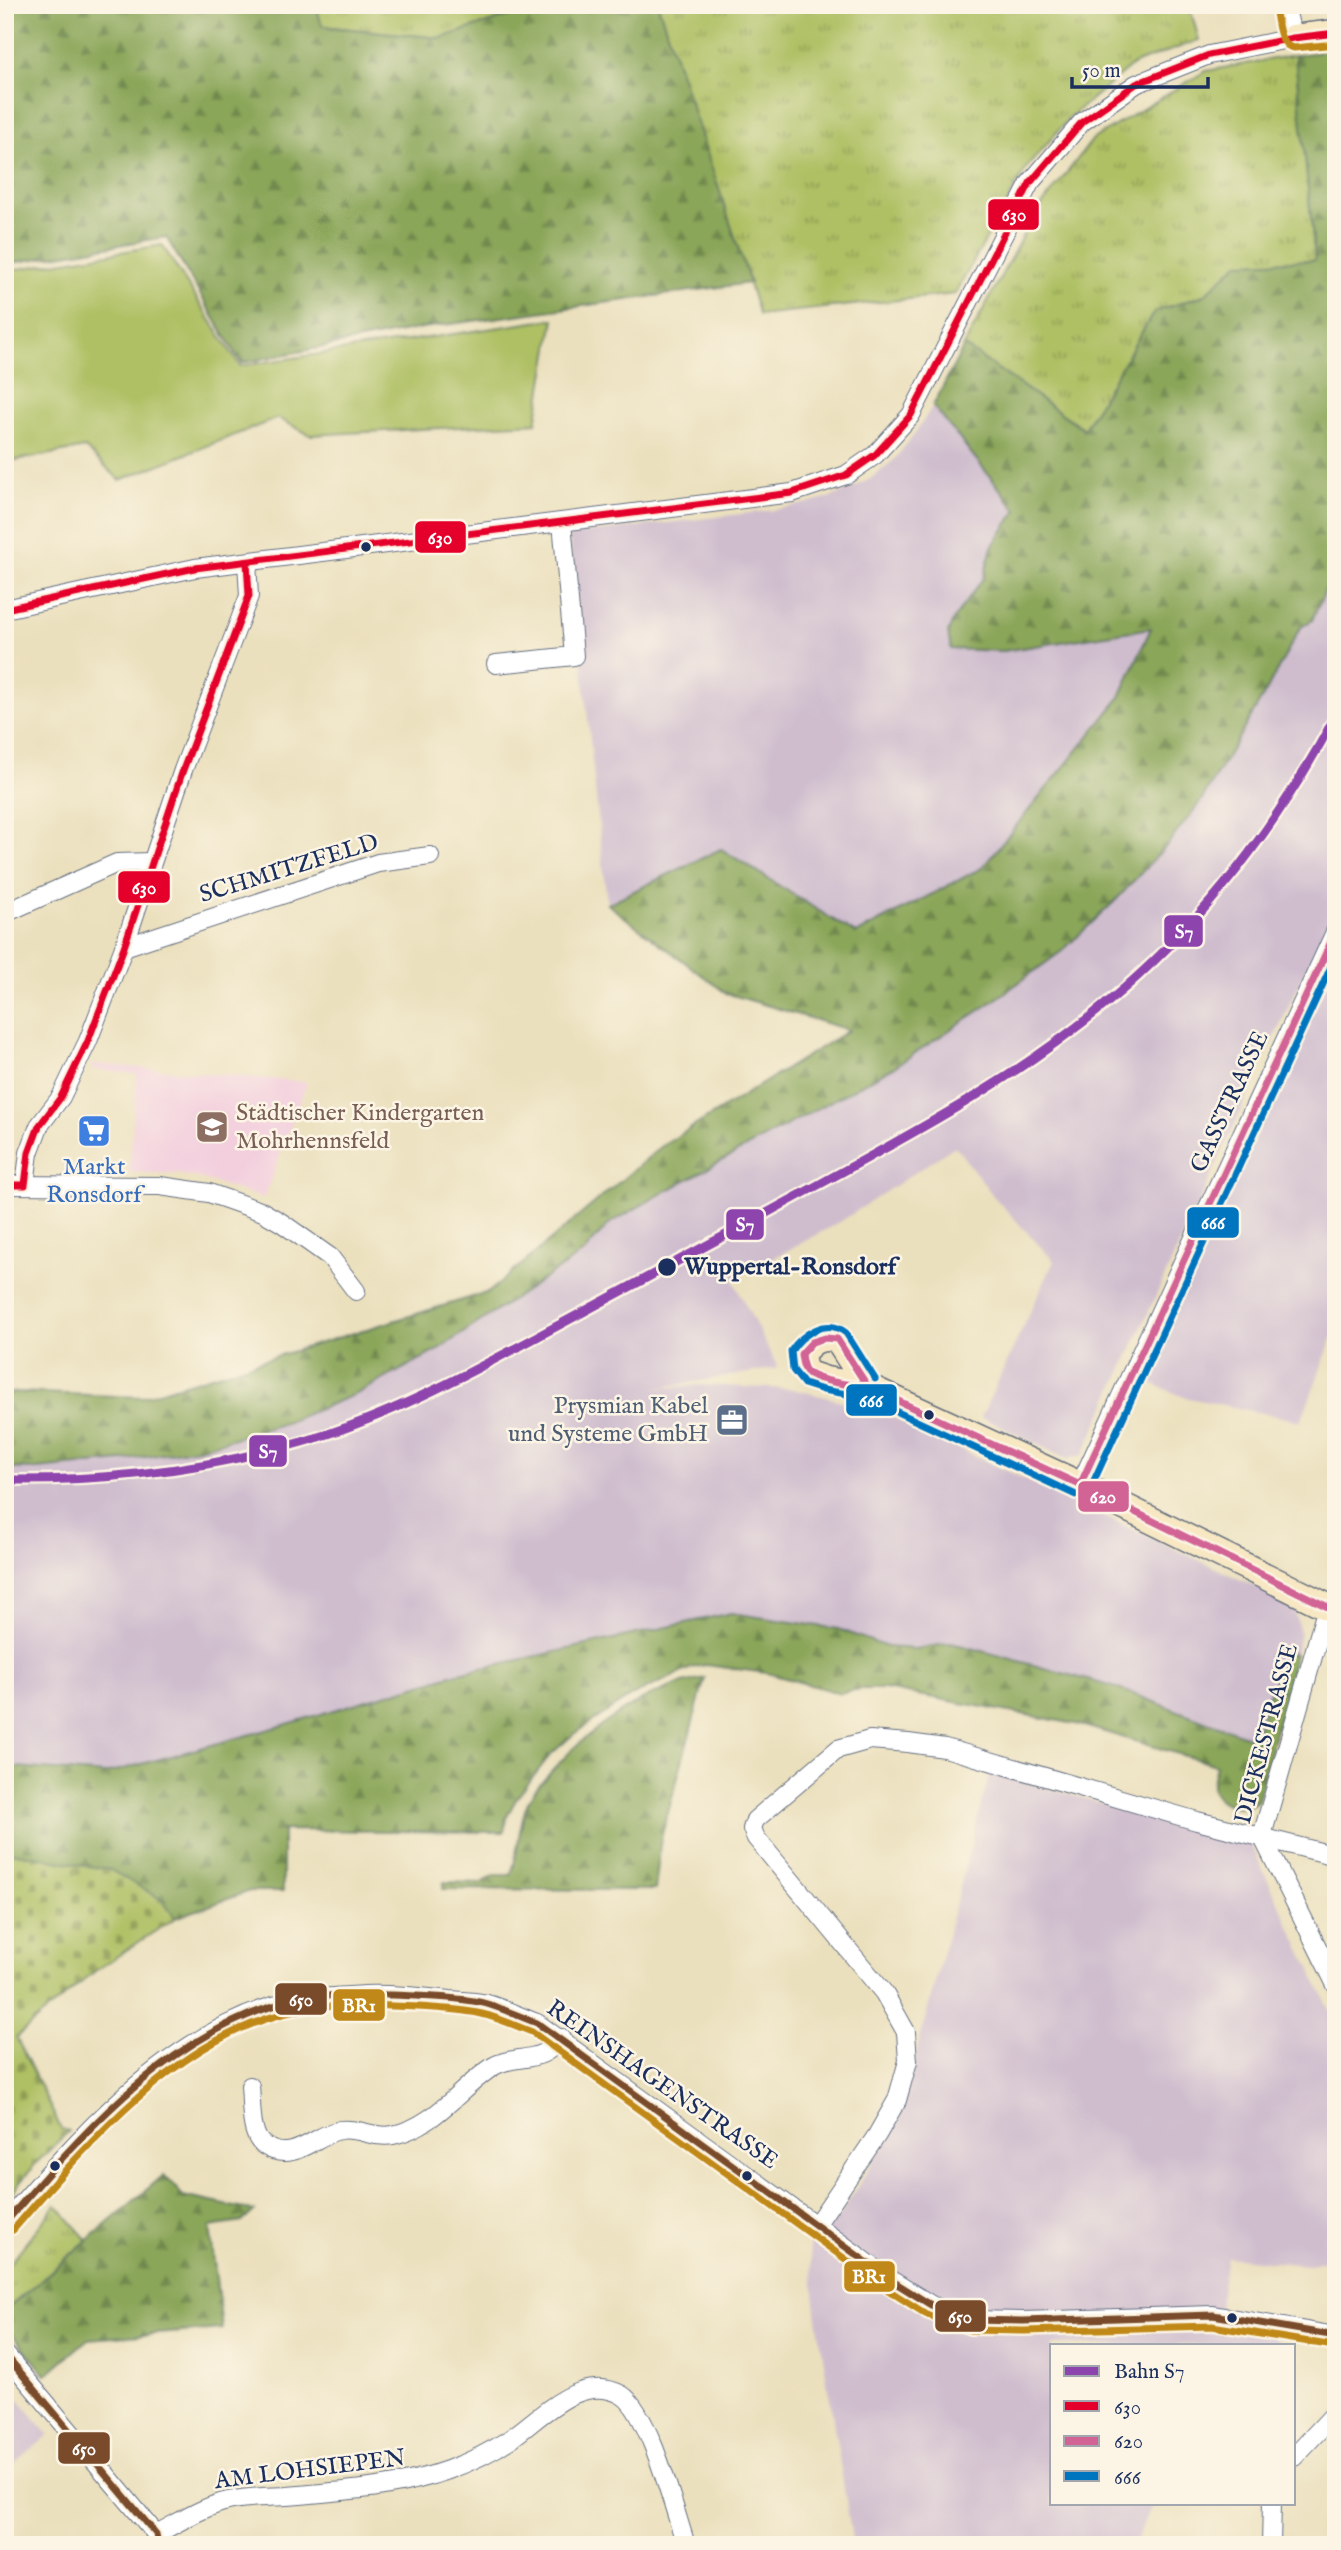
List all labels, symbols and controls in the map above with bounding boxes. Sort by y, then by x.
scale bar [1072,46,1208,90]
text: 50 m [1082,58,1121,85]
line badge: 630 [987,198,1040,231]
text: 630 [1002,204,1026,228]
line badge: 630 [414,520,467,554]
text: 630 [428,527,452,551]
unlabelled marker [359,540,373,554]
street label: SCHMITZFELD [196,827,382,911]
line badge: 630 [117,870,171,904]
text: 630 [132,877,156,901]
line badge: S7 [1163,914,1204,948]
text: S7 [1175,921,1193,945]
street label: GASSTRASSE [1184,1026,1276,1178]
place label: Städtischer Kindergarten Mohrhennsfeld [236,1098,485,1157]
school or university icon: Städtischer Kindergarten Mohrhennsfeld [193,1108,231,1146]
supermarket icon: Markt Ronsdorf [75,1112,113,1150]
place label: Markt Ronsdorf [46,1152,146,1211]
line badge: 666 [1186,1206,1240,1239]
line badge: S7 [725,1208,765,1241]
text: 666 [1201,1212,1226,1236]
text: S7 [736,1214,754,1238]
place label: Wuppertal-Ronsdorf [683,1252,901,1283]
marker: Wuppertal-Ronsdorf [656,1256,678,1278]
line badge: 666 [845,1383,898,1417]
text: 666 [859,1390,884,1414]
place label: Prysmian Kabel und Systeme GmbH [508,1391,708,1450]
office icon: Prysmian Kabel und Systeme GmbH [713,1401,751,1439]
unlabelled marker [922,1408,936,1422]
line badge: S7 [248,1434,288,1468]
text: S7 [259,1441,277,1465]
line badge: 620 [1077,1480,1130,1513]
text: 620 [1090,1486,1116,1510]
street label: DICKESTRASSE [1228,1640,1306,1828]
line badge: 650 [274,1982,328,2016]
line badge: BR1 [332,1988,386,2022]
text: 650 [289,1989,313,2013]
street label: REINSHAGENSTRASSE [540,1993,784,2177]
text: BR1 [342,1995,376,2019]
unlabelled marker [48,2159,62,2173]
unlabelled marker [740,2169,754,2183]
line badge: BR1 [843,2260,896,2293]
text: BR1 [852,2266,886,2290]
line badge: 650 [934,2299,987,2333]
text: 650 [948,2306,972,2330]
unlabelled marker [1225,2311,1239,2325]
legend [1050,2344,1296,2504]
text: Bahn S7 [1114,2359,1185,2386]
text: 630 [1114,2395,1141,2422]
text: 620 [1114,2429,1143,2456]
line badge: 650 [57,2431,111,2465]
text: 650 [72,2438,96,2462]
street label: AM LOHSIEPEN [212,2443,407,2497]
text: 666 [1114,2465,1142,2492]

